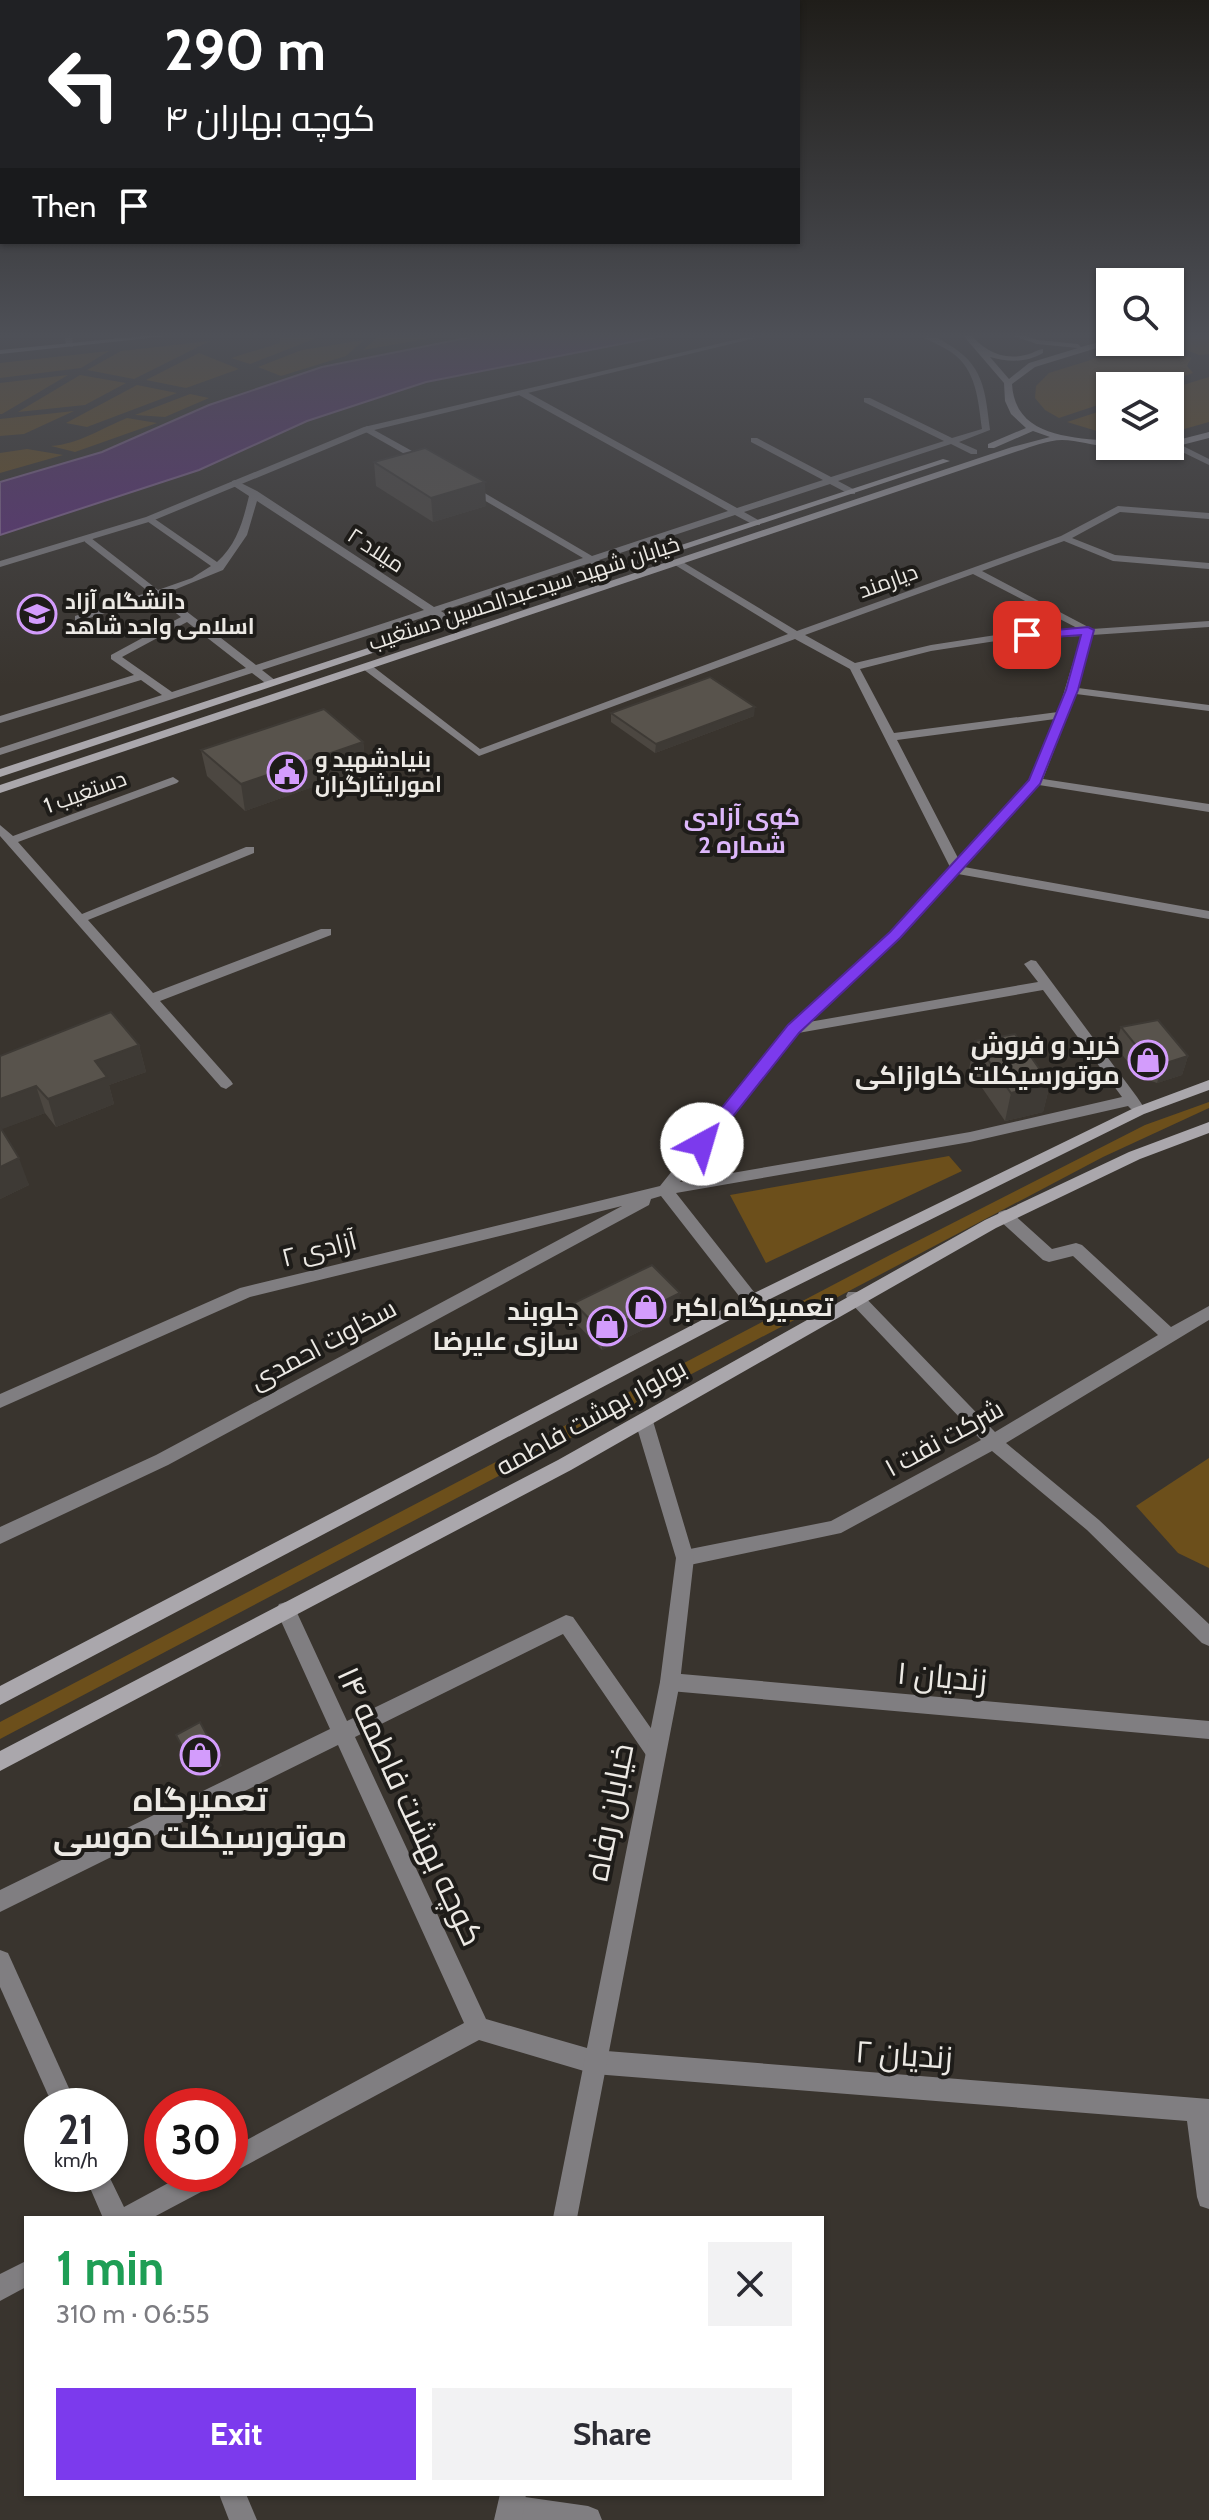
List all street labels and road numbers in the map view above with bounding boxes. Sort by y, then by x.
street label: میلاد ۲ [342,522,410,578]
street label: خیابان شهید سیدعبدالحسین دستغیب [365,530,683,656]
street label: دیارمند [855,558,921,604]
street label: دستغیب 1 [40,765,130,819]
street label: آزادی ۲ [278,1224,360,1274]
street label: سخاوت احمدی [244,1292,402,1396]
street label: بولوار بهشت فاطمه [490,1351,692,1483]
street label: شرکت نفت ۱ [879,1392,1009,1484]
street label: زندیان ۱ [895,1653,989,1699]
street label: کوچه بهشت فاطمه ۱۴ [327,1660,493,1953]
street label: خیابان رفاه [577,1740,641,1884]
street label: زندیان ۲ [854,2031,954,2077]

